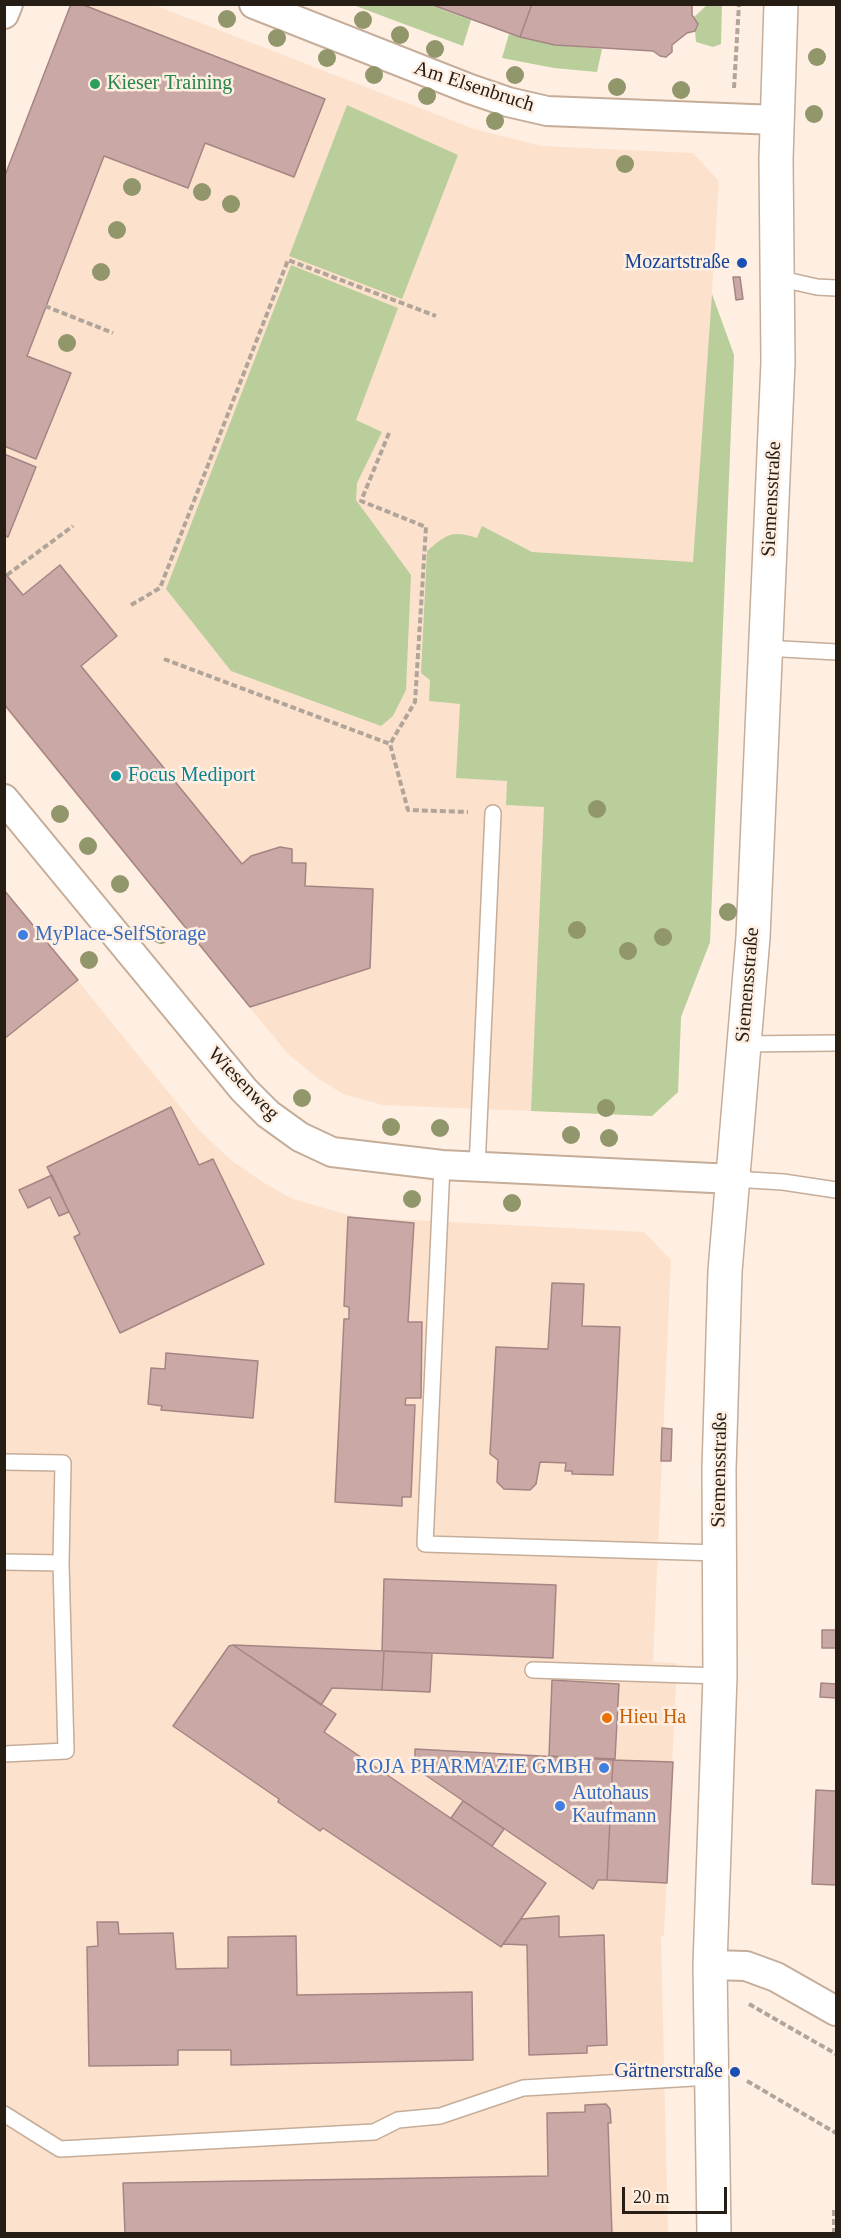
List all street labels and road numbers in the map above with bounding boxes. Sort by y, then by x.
street label: Am Elsenbruch [411,56,537,118]
street label: Siemensstraße [757,441,787,557]
street label: Siemensstraße [731,926,765,1044]
street label: Wiesenweg [202,1042,284,1126]
street label: Siemensstraße [707,1412,733,1528]

